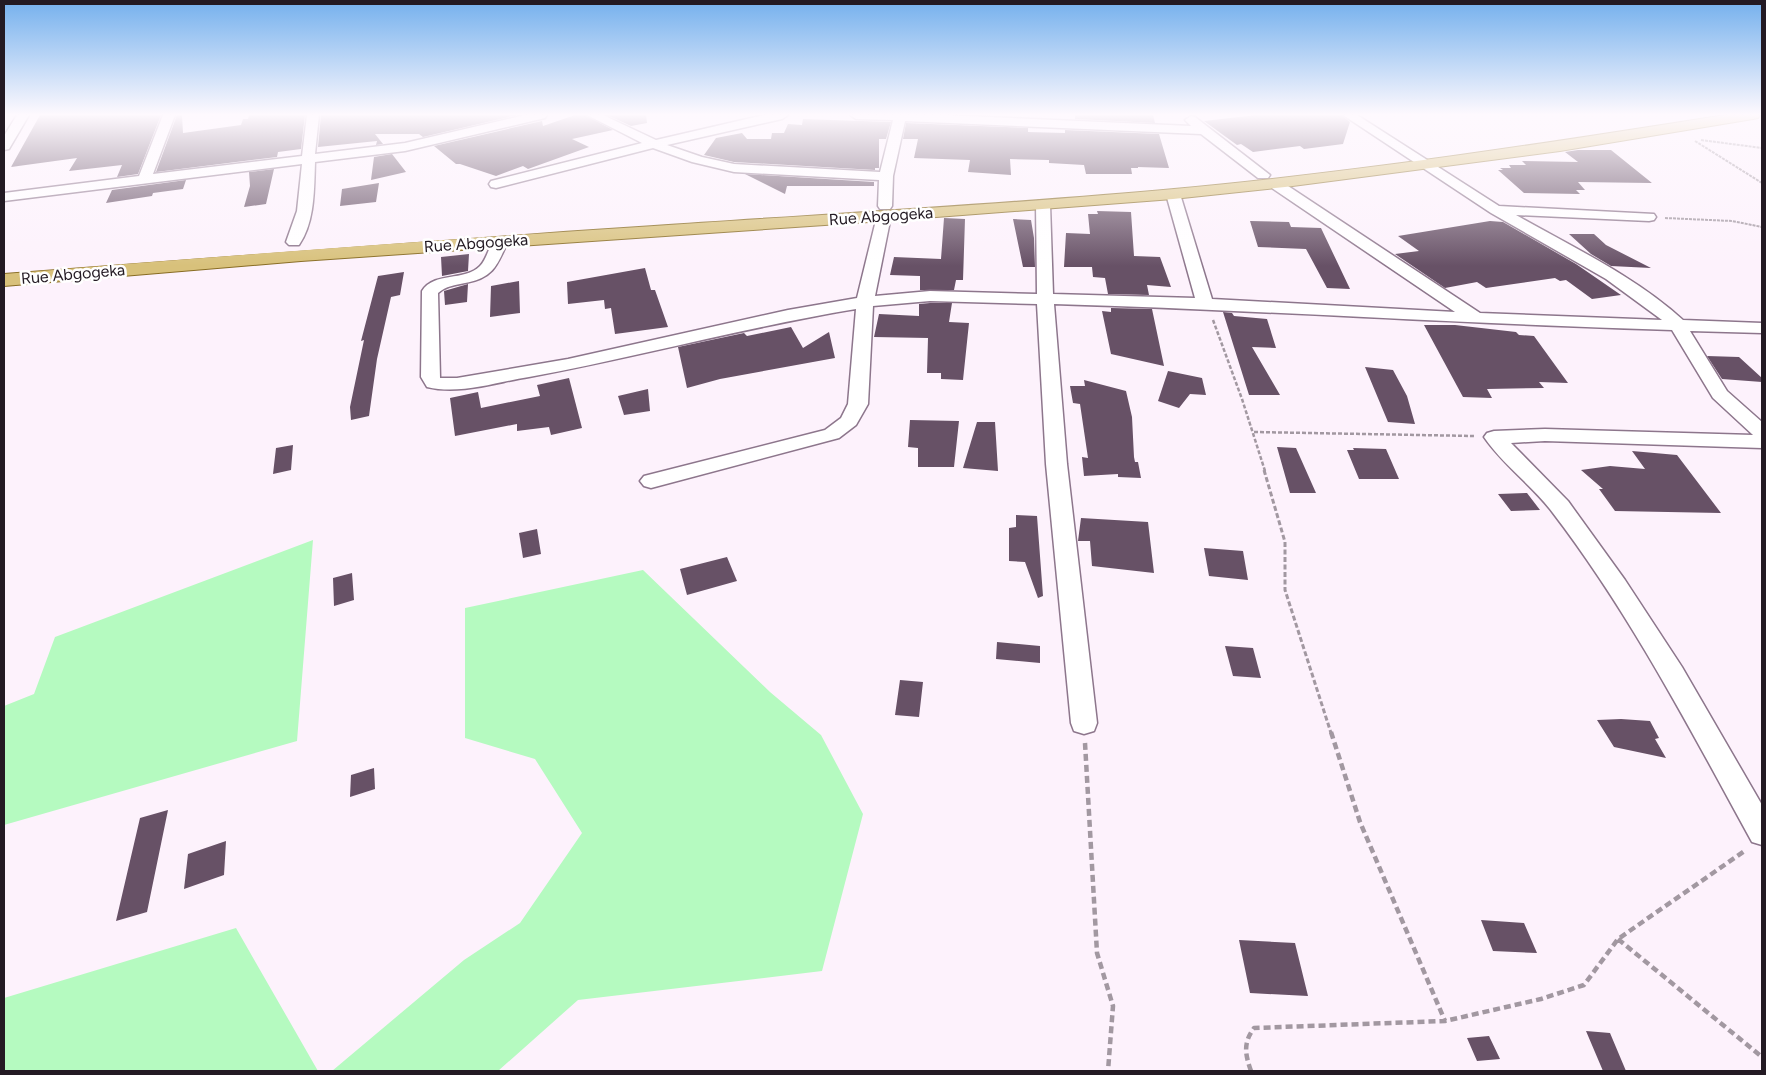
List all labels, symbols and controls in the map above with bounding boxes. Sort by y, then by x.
street label: Rue Abgogeka [828,203,934,229]
street label: Rue Abgogeka [423,230,529,256]
street label: Rue Abgogeka [20,260,126,288]

